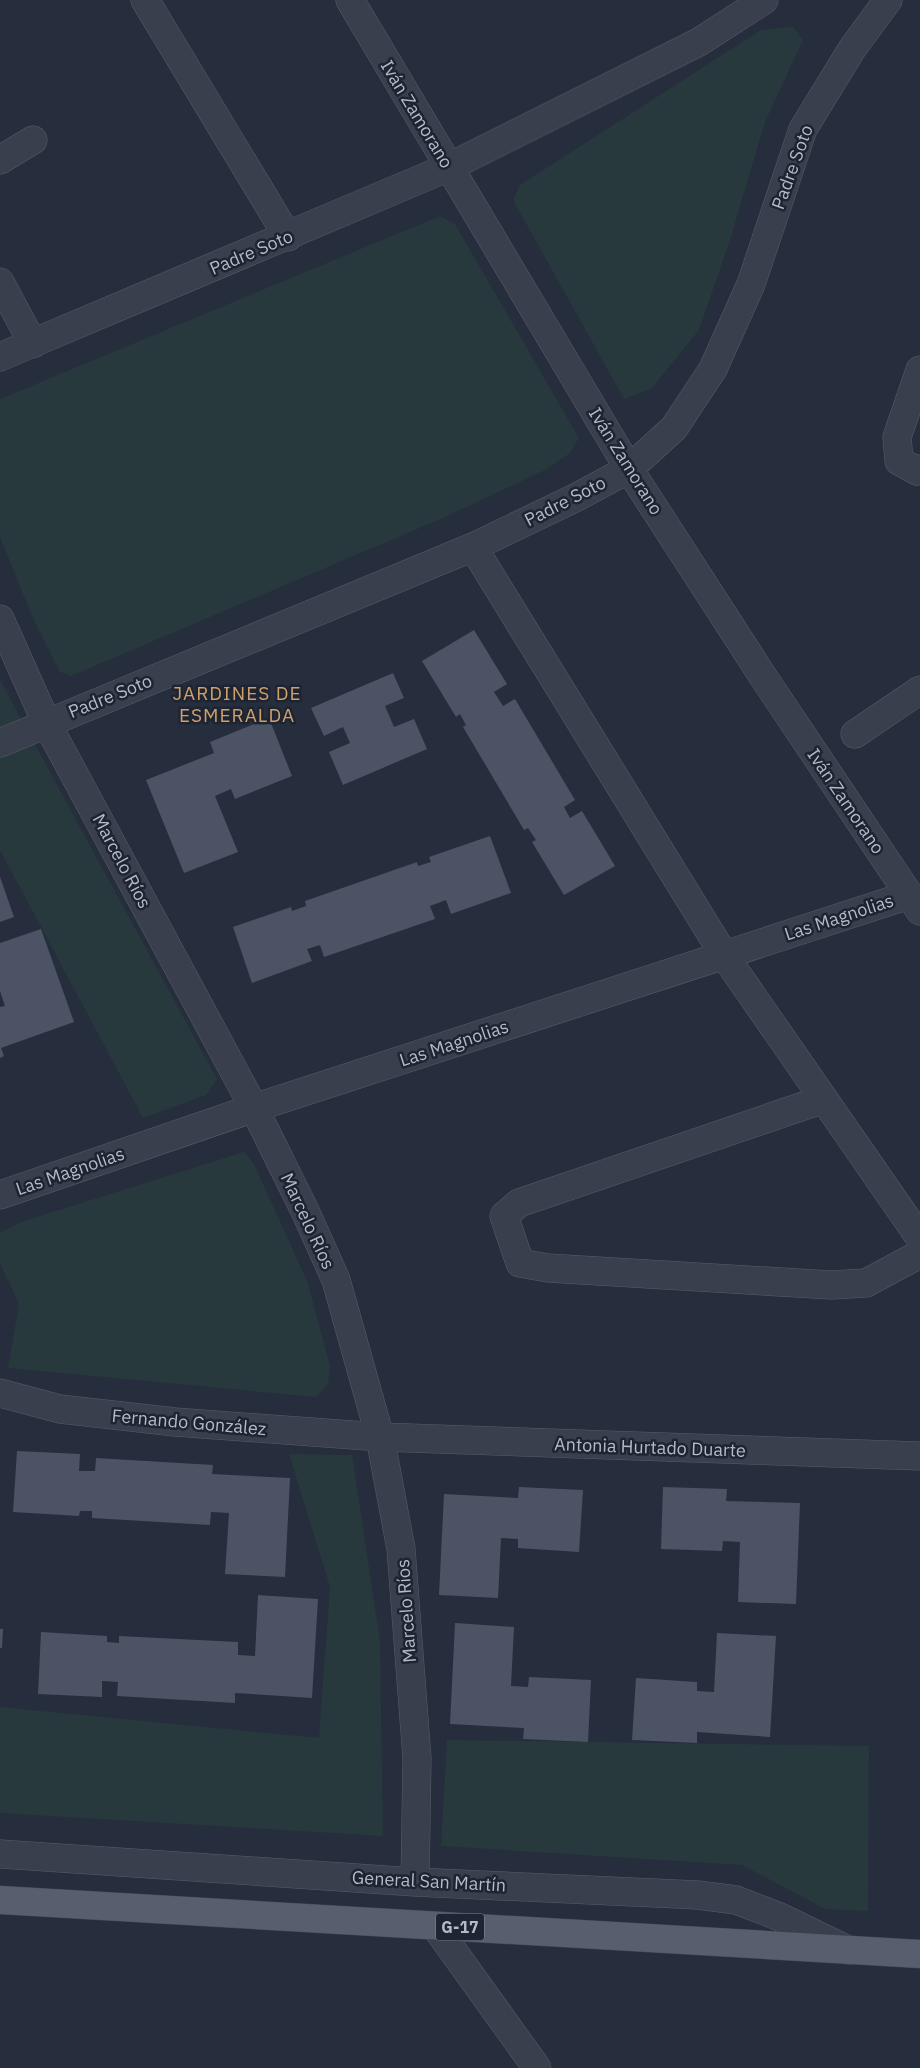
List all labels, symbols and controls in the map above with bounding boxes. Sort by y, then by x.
street label: Iván Zamorano [376,56,458,172]
street label: Padre Soto [766,122,818,212]
street label: Padre Soto [206,224,296,280]
street label: Iván Zamorano [584,403,668,519]
street label: Padre Soto [520,471,610,531]
street label: Padre Soto [65,669,155,723]
district label: JARDINES DE ESMERALDA [172,681,302,727]
street label: Iván Zamorano [802,744,890,858]
street label: Marcelo Ríos [88,810,156,912]
street label: Las Magnolias [782,889,896,945]
street label: Las Magnolias [397,1015,511,1071]
street label: Las Magnolias [13,1142,127,1200]
street label: Marcelo Ríos [276,1169,340,1273]
street label: Fernando González [111,1404,267,1440]
street label: Antonia Hurtado Duarte [554,1432,746,1462]
street label: Marcelo Ríos [391,1558,421,1664]
street label: General San Martín [351,1865,507,1897]
road number: G-17 [436,1914,484,1940]

